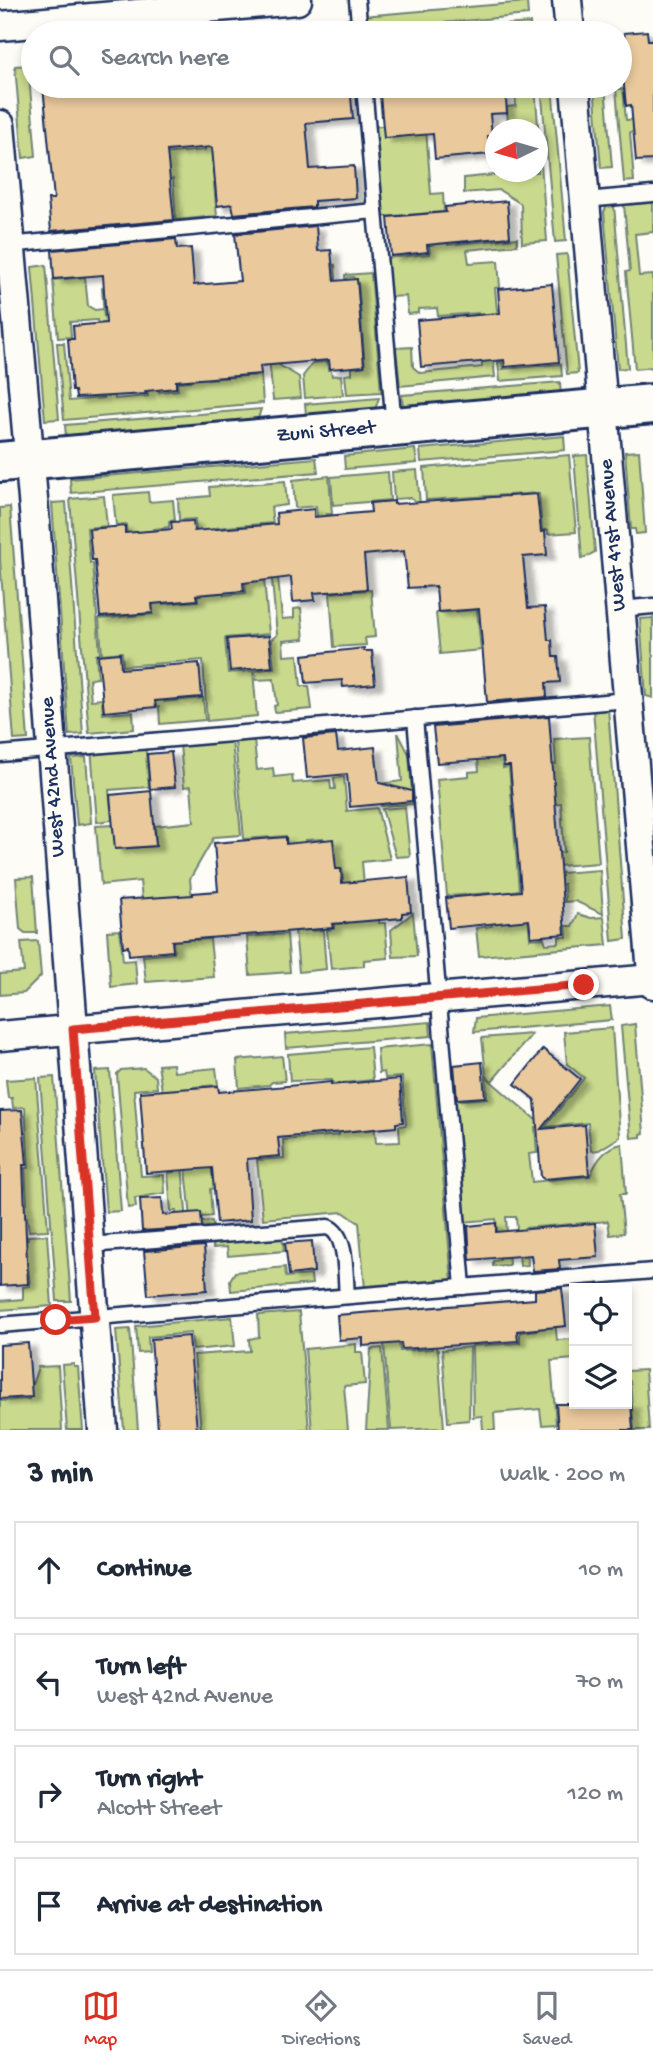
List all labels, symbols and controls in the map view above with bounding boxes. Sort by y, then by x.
search box [21,21,632,98]
icon: search [45,41,83,79]
text: Search here [101,44,229,75]
north arrow [485,119,548,182]
street label: Zuni Street [276,416,379,450]
street label: West 41st Avenue [595,457,633,612]
street label: West 42nd Avenue [36,695,72,858]
route end [568,969,599,1000]
map controls [569,1283,632,1409]
button: locate [569,1283,632,1346]
route start [40,1304,71,1335]
button: layers [569,1346,632,1409]
text: 3 min [28,1458,93,1493]
text: Walk · 200 m [500,1462,625,1489]
icon: ahead [30,1551,68,1589]
text: Continue [97,1555,191,1586]
text: 10 m [579,1557,623,1584]
text: Turn left [97,1653,185,1684]
icon: left [30,1663,68,1701]
text: 70 m [576,1669,623,1696]
text: West 42nd Avenue [97,1684,273,1711]
text: Turn right [97,1765,201,1796]
icon: right [30,1775,68,1813]
text: 120 m [568,1781,623,1808]
text: Alcott Street [97,1796,221,1823]
icon: arrive [30,1887,68,1925]
text: Arrive at destination [97,1891,322,1922]
tab: Map [82,1987,120,2052]
tab: Directions [283,1987,360,2052]
tab: Saved [523,1987,571,2052]

